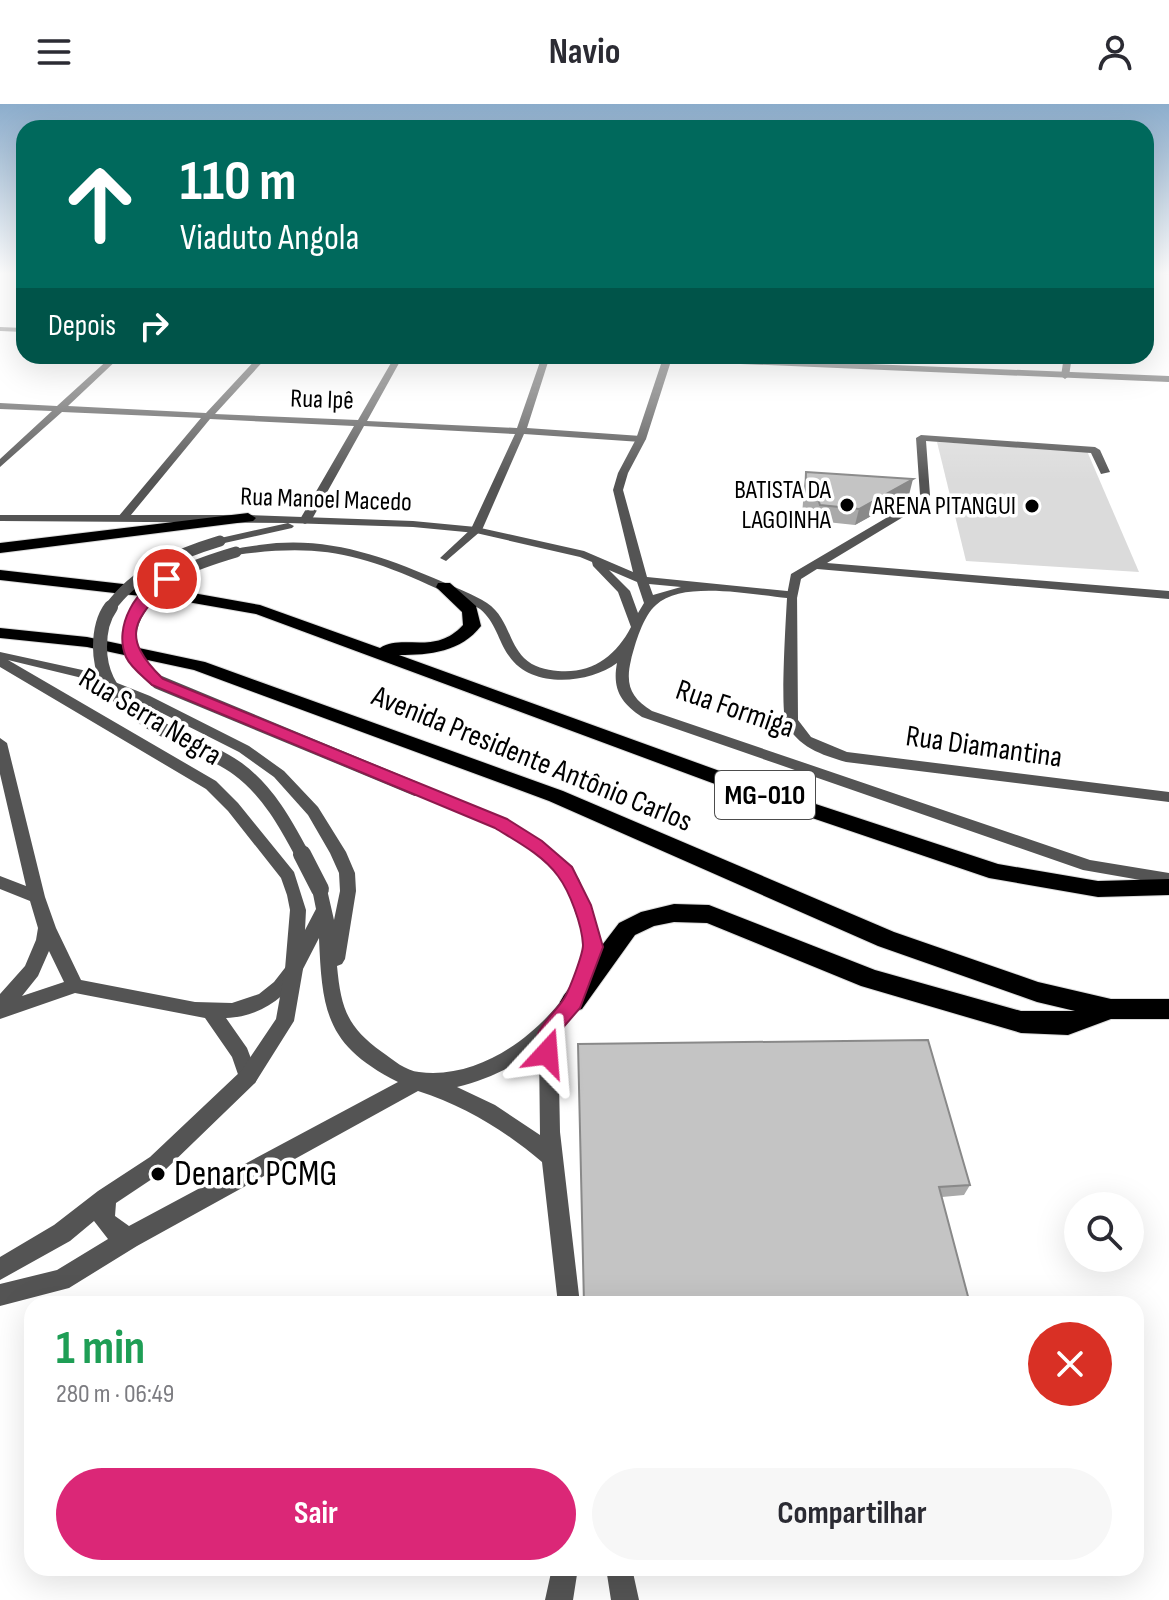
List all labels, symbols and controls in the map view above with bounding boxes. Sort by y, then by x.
icon: menu [32,30,76,74]
icon: person [1093,30,1137,74]
text: Navio [549,31,620,74]
text: 110 m [180,149,296,216]
icon: ahead [48,152,152,256]
text: Viaduto Angola [180,217,359,260]
icon: right [132,304,176,348]
text: Depois [48,308,116,344]
street label: Rua Ipê [290,383,354,417]
place label: BATISTA DA LAGOINHA [734,475,832,536]
street label: Rua Manoel Macedo [240,482,412,518]
place label: ARENA PITANGUI [871,491,1016,522]
marker: BATISTA DA LAGOINHA [838,496,856,514]
marker: ARENA PITANGUI [1023,497,1041,515]
pin [133,545,201,613]
icon: arrive [145,557,189,601]
street label: Rua Serra Negra [72,660,228,774]
street label: Rua Formiga [671,672,799,746]
street label: Avenida Presidente Antônio Carlos [366,678,697,840]
street label: Rua Diamantina [903,718,1065,776]
road number: MG-010 [715,771,815,819]
position arrow [505,1011,589,1095]
place label: Denarc PCMG [174,1153,337,1196]
marker: Denarc PCMG [149,1165,167,1183]
map controls [1064,1192,1144,1272]
button: search [1064,1192,1144,1272]
text: 1 min [56,1320,145,1377]
button: close [1028,1322,1112,1406]
text: 280 m · 06:49 [56,1379,174,1410]
button: Sair [56,1468,576,1560]
button: Compartilhar [592,1468,1112,1560]

